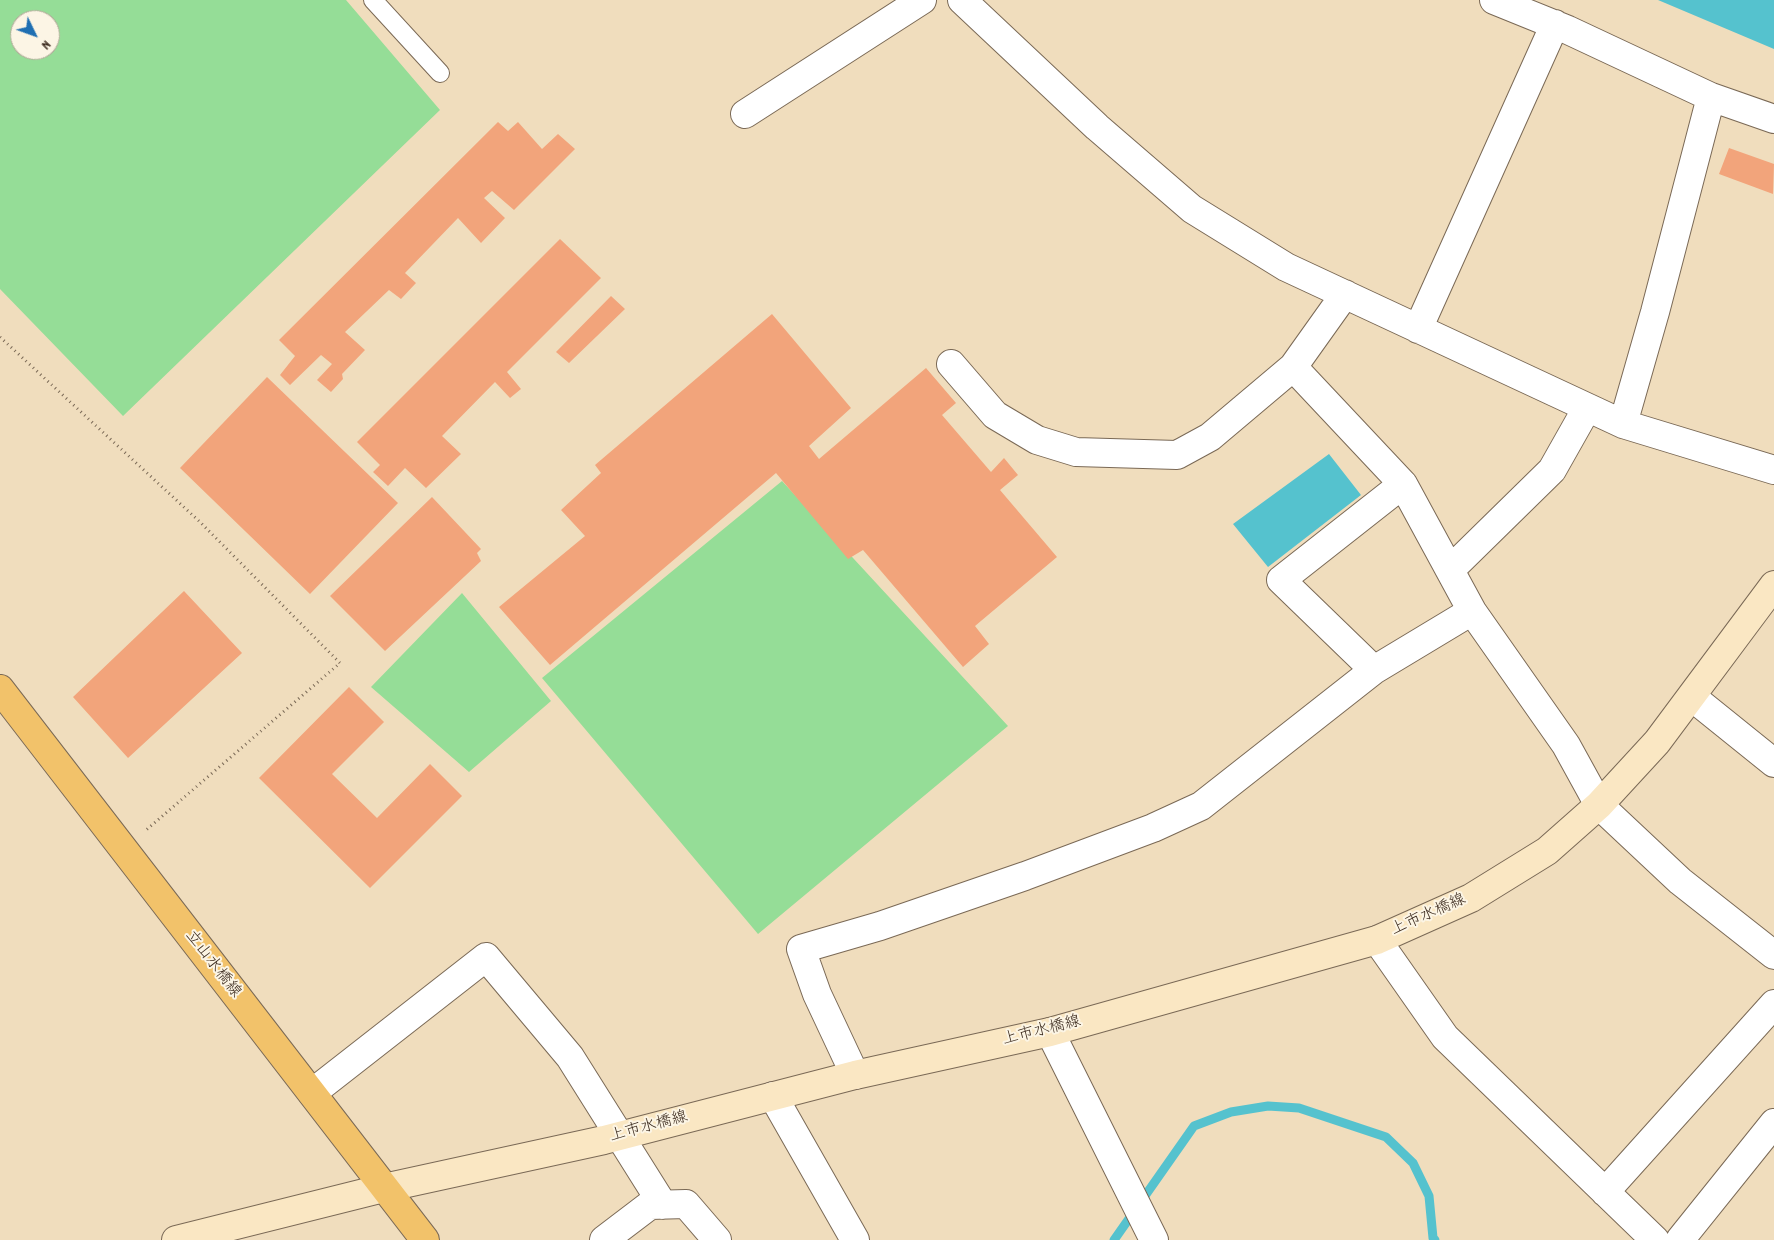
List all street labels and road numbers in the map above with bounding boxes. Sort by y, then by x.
street label: 上市水橋線 [1389,891,1469,941]
street label: 立山水橋線 [180,928,244,1002]
street label: 上市水橋線 [1001,1013,1083,1051]
street label: 上市水橋線 [608,1108,690,1148]

